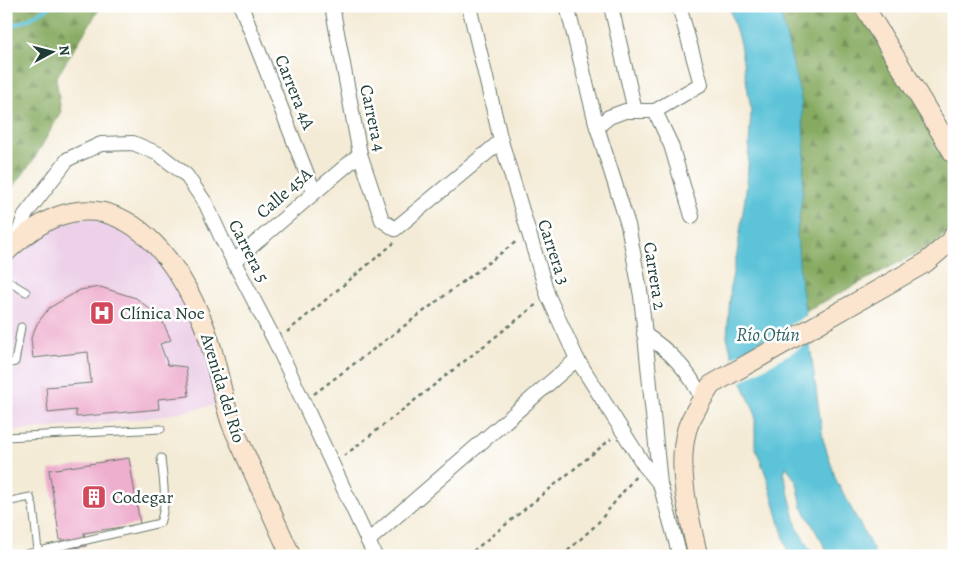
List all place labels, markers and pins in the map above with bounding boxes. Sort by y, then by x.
hospital icon: Clínica Noe [89,300,115,326]
place label: Clínica Noe [120,301,205,325]
building icon: Codegar [81,484,107,510]
place label: Codegar [112,485,174,509]

